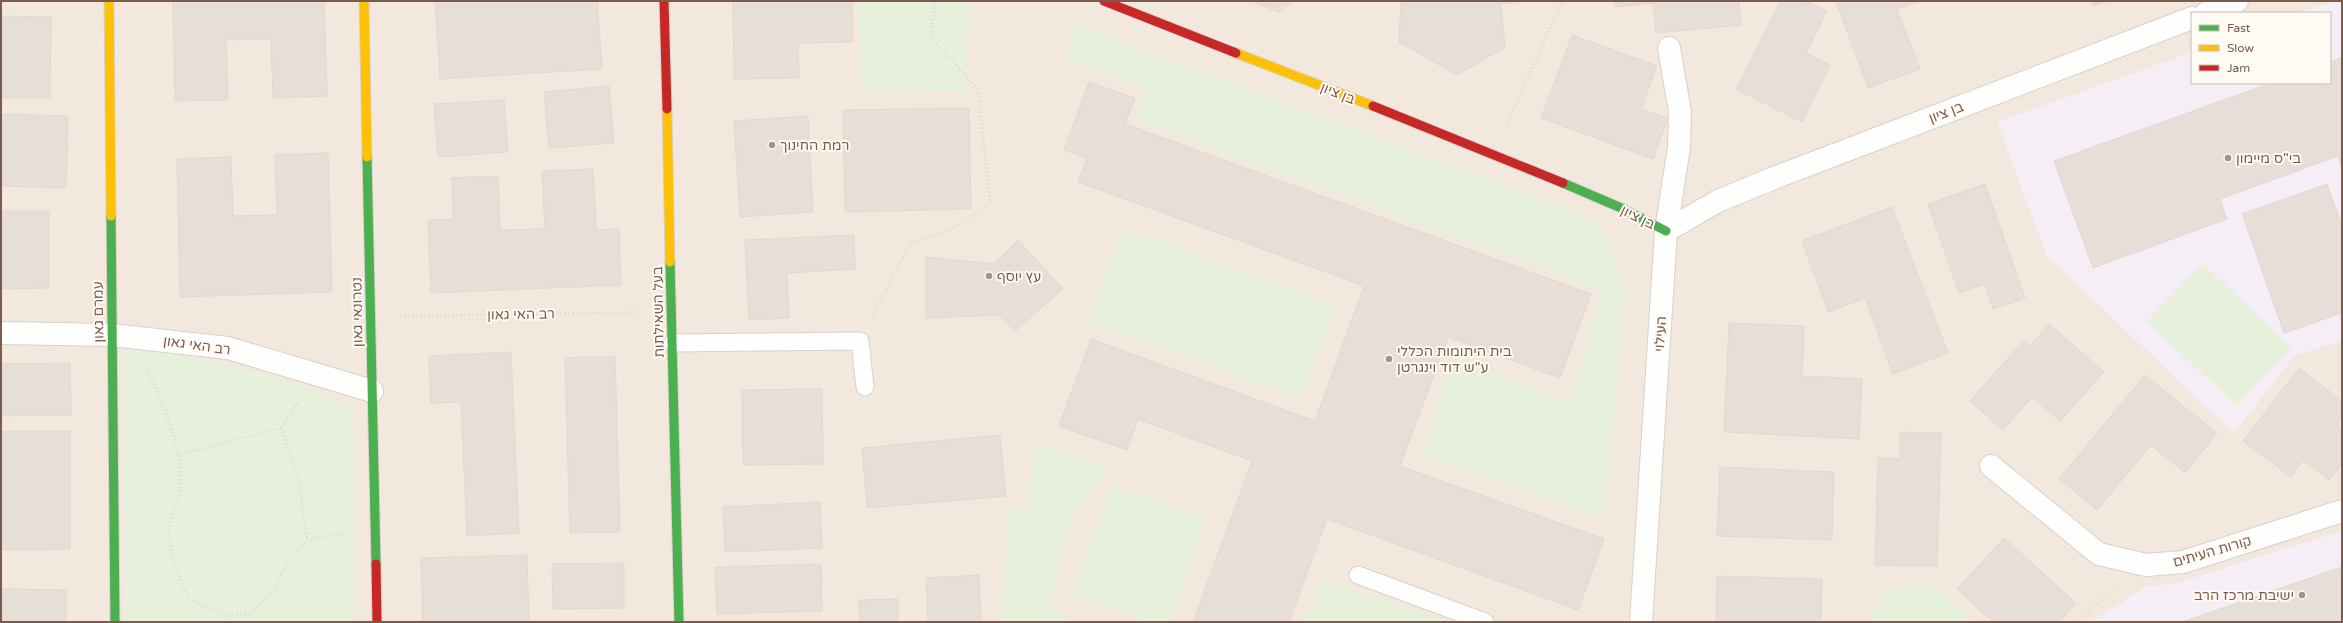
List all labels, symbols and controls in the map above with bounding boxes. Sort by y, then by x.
legend [2191,12,2331,84]
text: Fast [2227,21,2251,35]
text: Slow [2227,41,2254,55]
text: Jam [2227,61,2250,75]
street label: בן ציון [1318,79,1358,108]
street label: בן ציון [1926,98,1966,127]
place label: רמת החינוך [780,137,849,154]
marker: רמת החינוך [767,140,777,150]
place label: בי"ס מיימון [2236,150,2301,167]
marker: בי"ס מיימון [2223,153,2233,163]
street label: בן ציון [1618,202,1658,233]
street label: בעל השאילתות [649,266,668,358]
place label: עץ יוסף [997,268,1041,285]
marker: עץ יוסף [984,271,994,281]
street label: נטרונאי גאון [348,277,367,347]
street label: עמרם גאון [89,281,108,343]
street label: רב האי גאון [487,305,555,324]
street label: העילוי [1651,316,1670,352]
street label: רב האי גאון [162,332,232,359]
place label: בית היתומות הכללי ע"ש דוד וינגרטן [1397,343,1512,376]
marker: בית היתומות הכללי ע"ש דוד וינגרטן [1384,354,1394,364]
street label: קורות העיתים [2171,532,2253,571]
place label: ישיבת מרכז הרב [2194,587,2294,604]
marker: ישיבת מרכז הרב [2297,590,2307,600]

